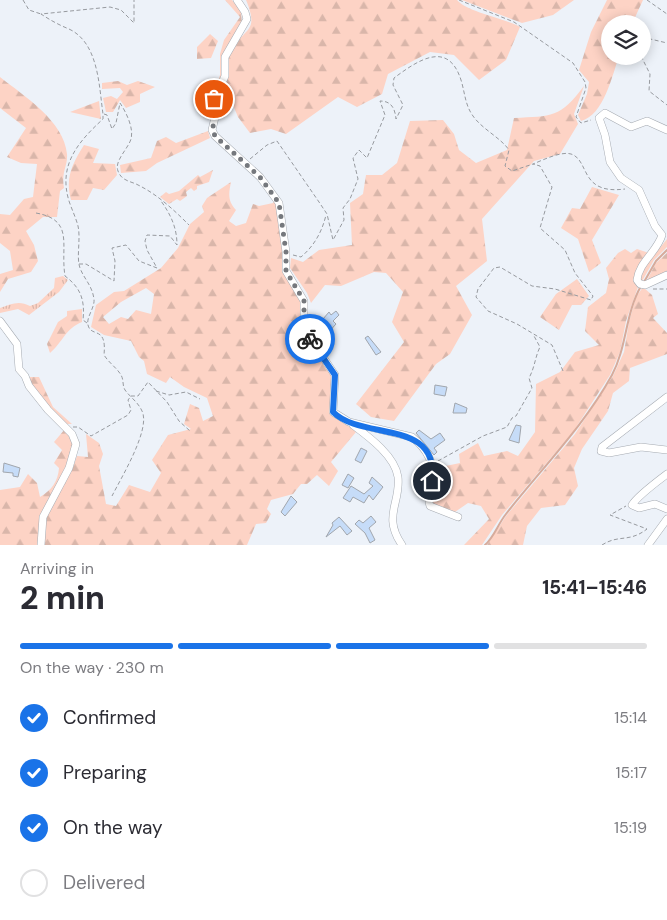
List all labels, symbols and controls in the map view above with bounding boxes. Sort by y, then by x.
map controls [601,15,651,65]
button: layers [601,15,651,65]
pin [193,78,235,120]
icon: bag [200,85,228,113]
courier [285,314,335,364]
icon: bike [296,325,324,353]
pin [411,460,453,502]
icon: home [418,467,446,495]
text: Arriving in [20,558,94,579]
text: 15:41–15:46 [542,575,647,600]
text: 2 min [20,577,105,619]
text: On the way · 230 m [20,657,164,678]
icon: check [20,704,48,732]
text: Confirmed [63,705,156,730]
text: 15:14 [614,707,647,728]
icon: check [20,759,48,787]
text: Preparing [63,760,147,785]
text: 15:17 [615,762,647,783]
icon: check [20,814,48,842]
text: On the way [63,815,163,840]
text: 15:19 [614,817,647,838]
text: Delivered [63,870,145,895]

